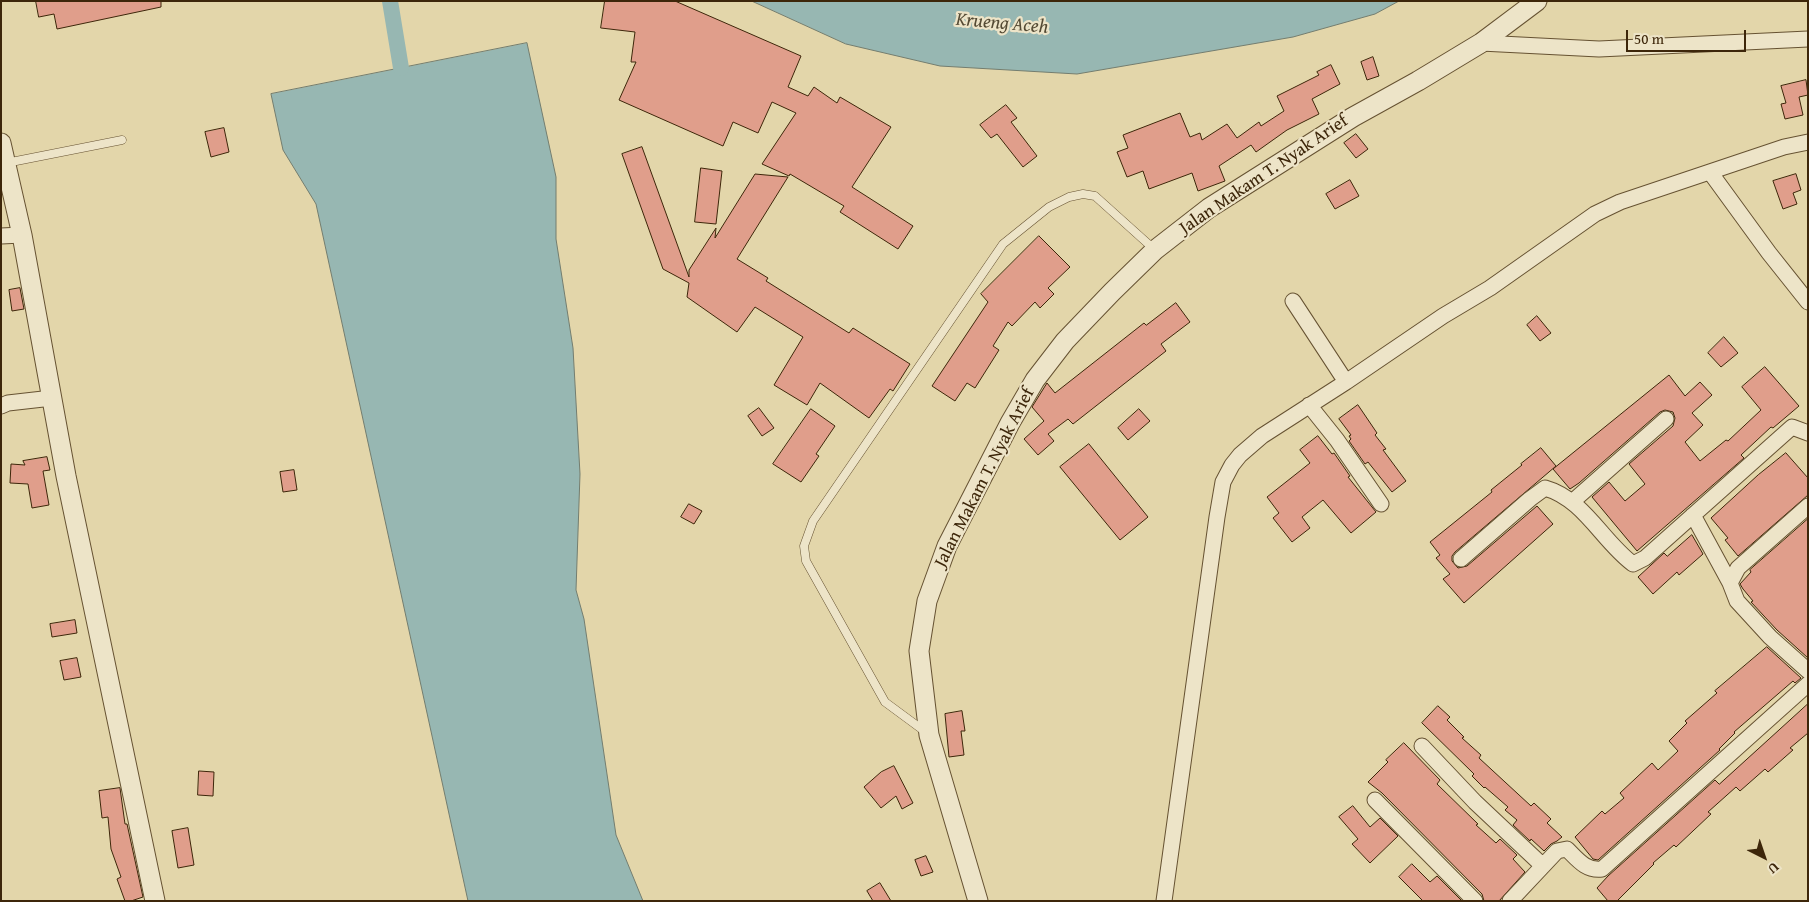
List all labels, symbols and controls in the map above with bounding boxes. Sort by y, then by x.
water label: Krueng Aceh [955,9,1049,39]
scale bar [1629,20,1749,52]
text: 50 m [1634,28,1664,49]
street label: Jalan Makam T. Nyak Arief [1176,111,1352,239]
street label: Jalan Makam T. Nyak Arief [930,385,1040,571]
north arrow [1739,832,1789,882]
text: U [1764,858,1784,879]

